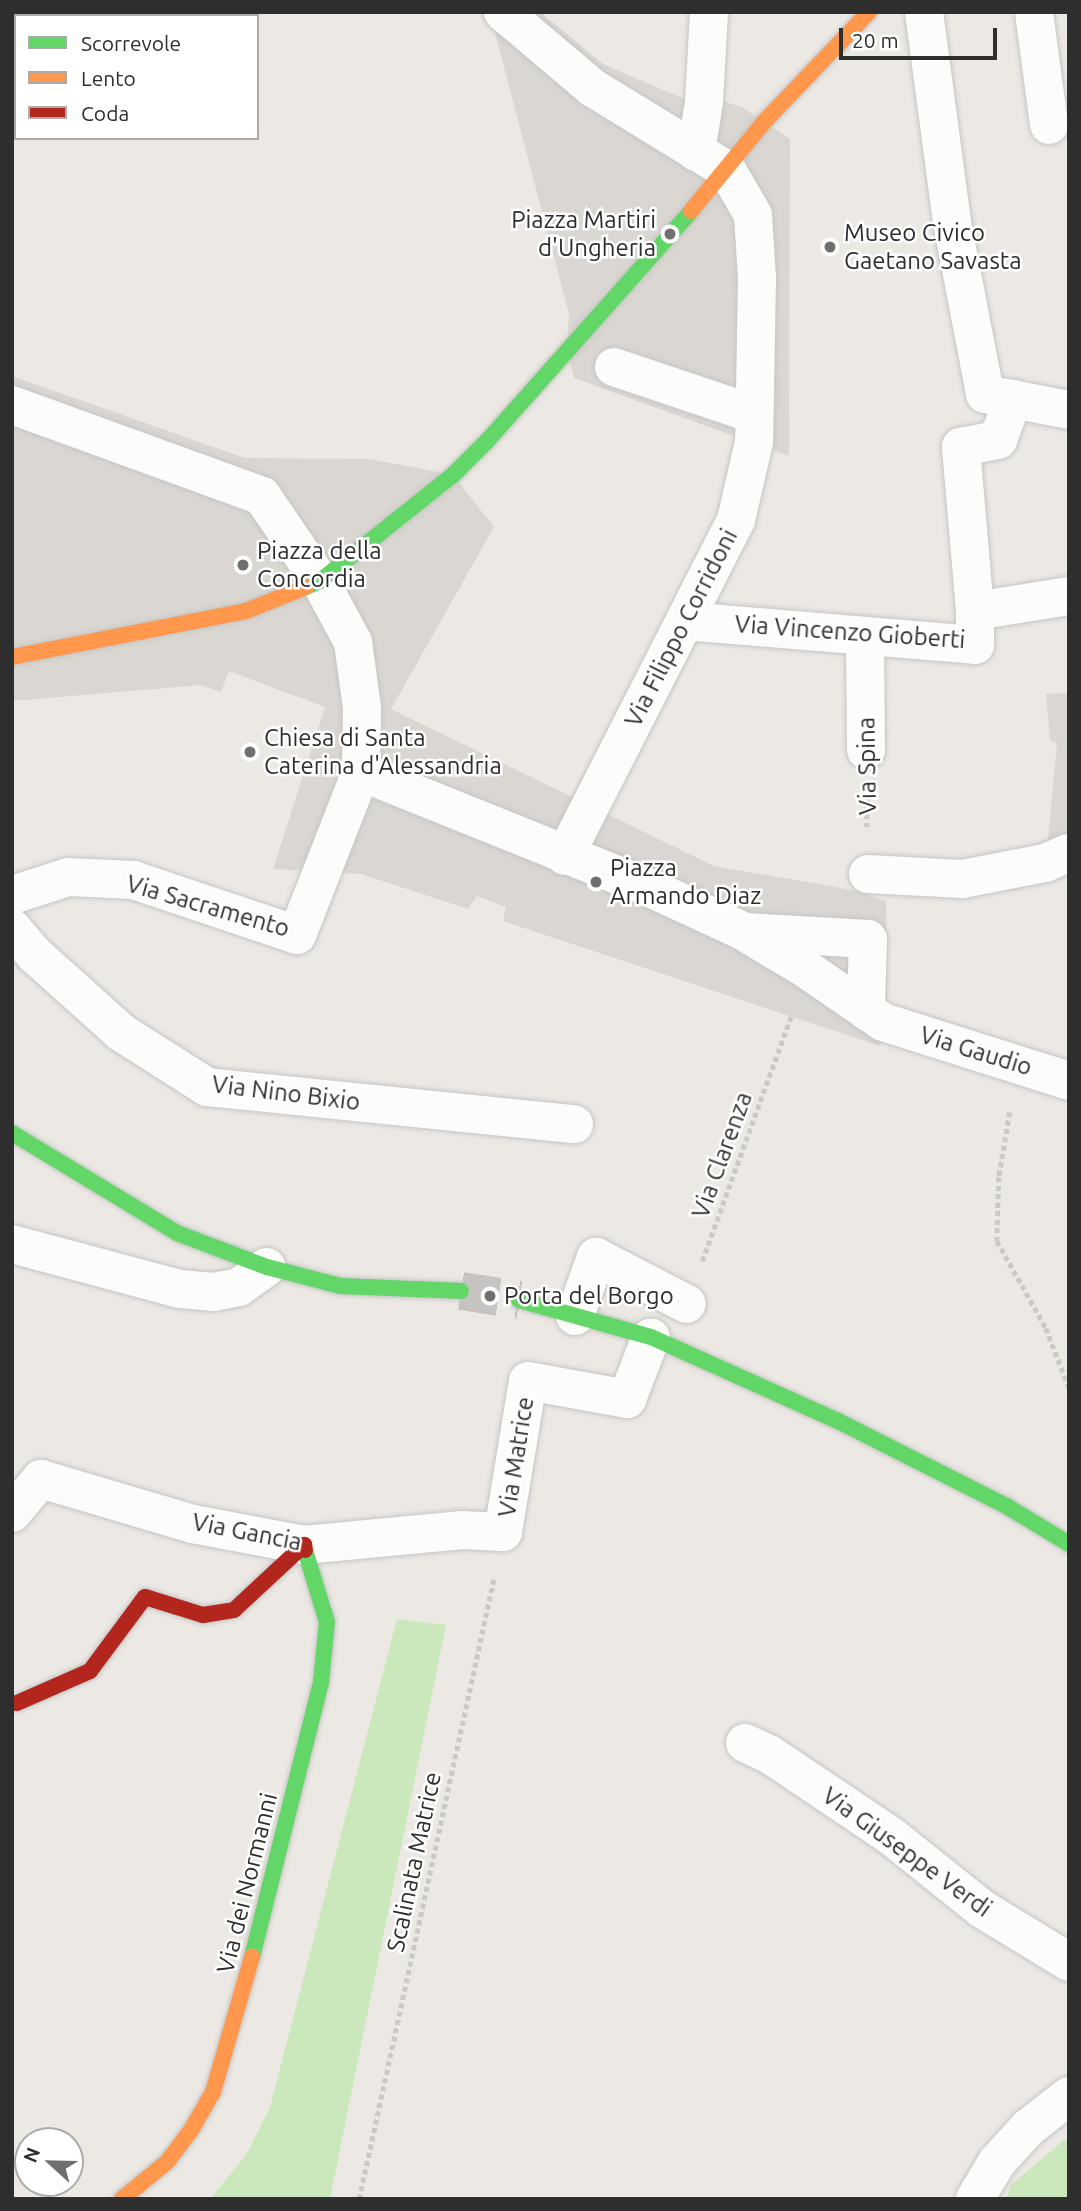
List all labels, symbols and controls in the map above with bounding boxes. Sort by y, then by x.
legend [14,14,259,140]
scale bar [843,14,1000,58]
text: 20 m [852,28,899,52]
text: Scorrevole [81,31,181,55]
text: Lento [81,66,136,90]
text: Coda [81,101,129,125]
place label: Piazza Martiri d'Ungheria [511,206,656,262]
place label: Museo Civico Gaetano Savasta [844,219,1022,275]
marker: Piazza Martiri d'Ungheria [662,226,678,242]
marker: Museo Civico Gaetano Savasta [822,239,838,255]
street label: Via Filippo Corridoni [619,524,743,732]
place label: Piazza della Concordia [257,537,382,593]
marker: Piazza della Concordia [235,557,251,573]
street label: Via Vincenzo Gioberti [734,610,966,654]
street label: Via Spina [852,717,882,815]
place label: Chiesa di Santa Caterina d'Alessandria [264,724,502,780]
marker: Chiesa di Santa Caterina d'Alessandria [242,744,258,760]
place label: Piazza Armando Diaz [610,854,761,910]
street label: Via Sacramento [123,869,293,943]
marker: Piazza Armando Diaz [588,874,604,890]
street label: Via Gaudio [917,1020,1035,1082]
street label: Via Nino Bixio [210,1070,362,1116]
street label: Via Clarenza [686,1088,758,1222]
place label: Porta del Borgo [504,1282,674,1310]
marker: Porta del Borgo [482,1288,498,1304]
street label: Via Matrice [492,1395,540,1519]
street label: Via Gancia [190,1507,304,1557]
street label: Scalinata Matrice [381,1769,447,1955]
street label: Via Giuseppe Verdi [817,1781,997,1923]
street label: Via dei Normanni [211,1790,283,1976]
north arrow [14,2127,84,2197]
text: N [19,2144,44,2166]

